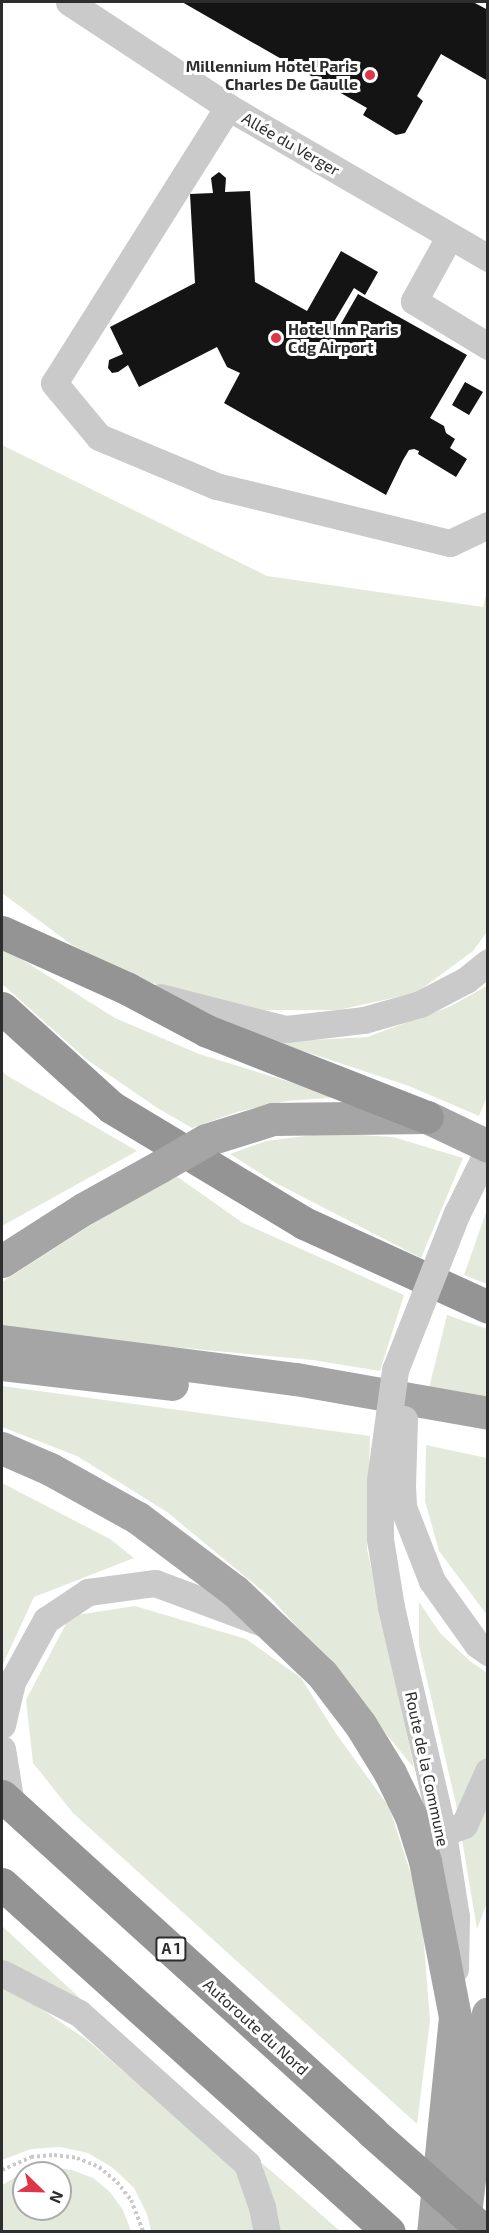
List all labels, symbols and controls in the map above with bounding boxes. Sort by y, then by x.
place label: Millennium Hotel Paris Charles De Gaulle [185,56,358,94]
marker: Millennium Hotel Paris Charles De Gaulle [363,68,377,82]
street label: Allée du Verger [239,108,343,180]
place label: Hotel Inn Paris Cdg Airport [288,319,399,357]
marker: Hotel Inn Paris Cdg Airport [269,331,283,345]
street label: Route de la Commune [401,1690,453,1848]
road number: A 1 [154,1937,188,1961]
street label: Autoroute du Nord [200,1975,312,2079]
north arrow [12,2161,72,2221]
text: N [46,2188,68,2206]

